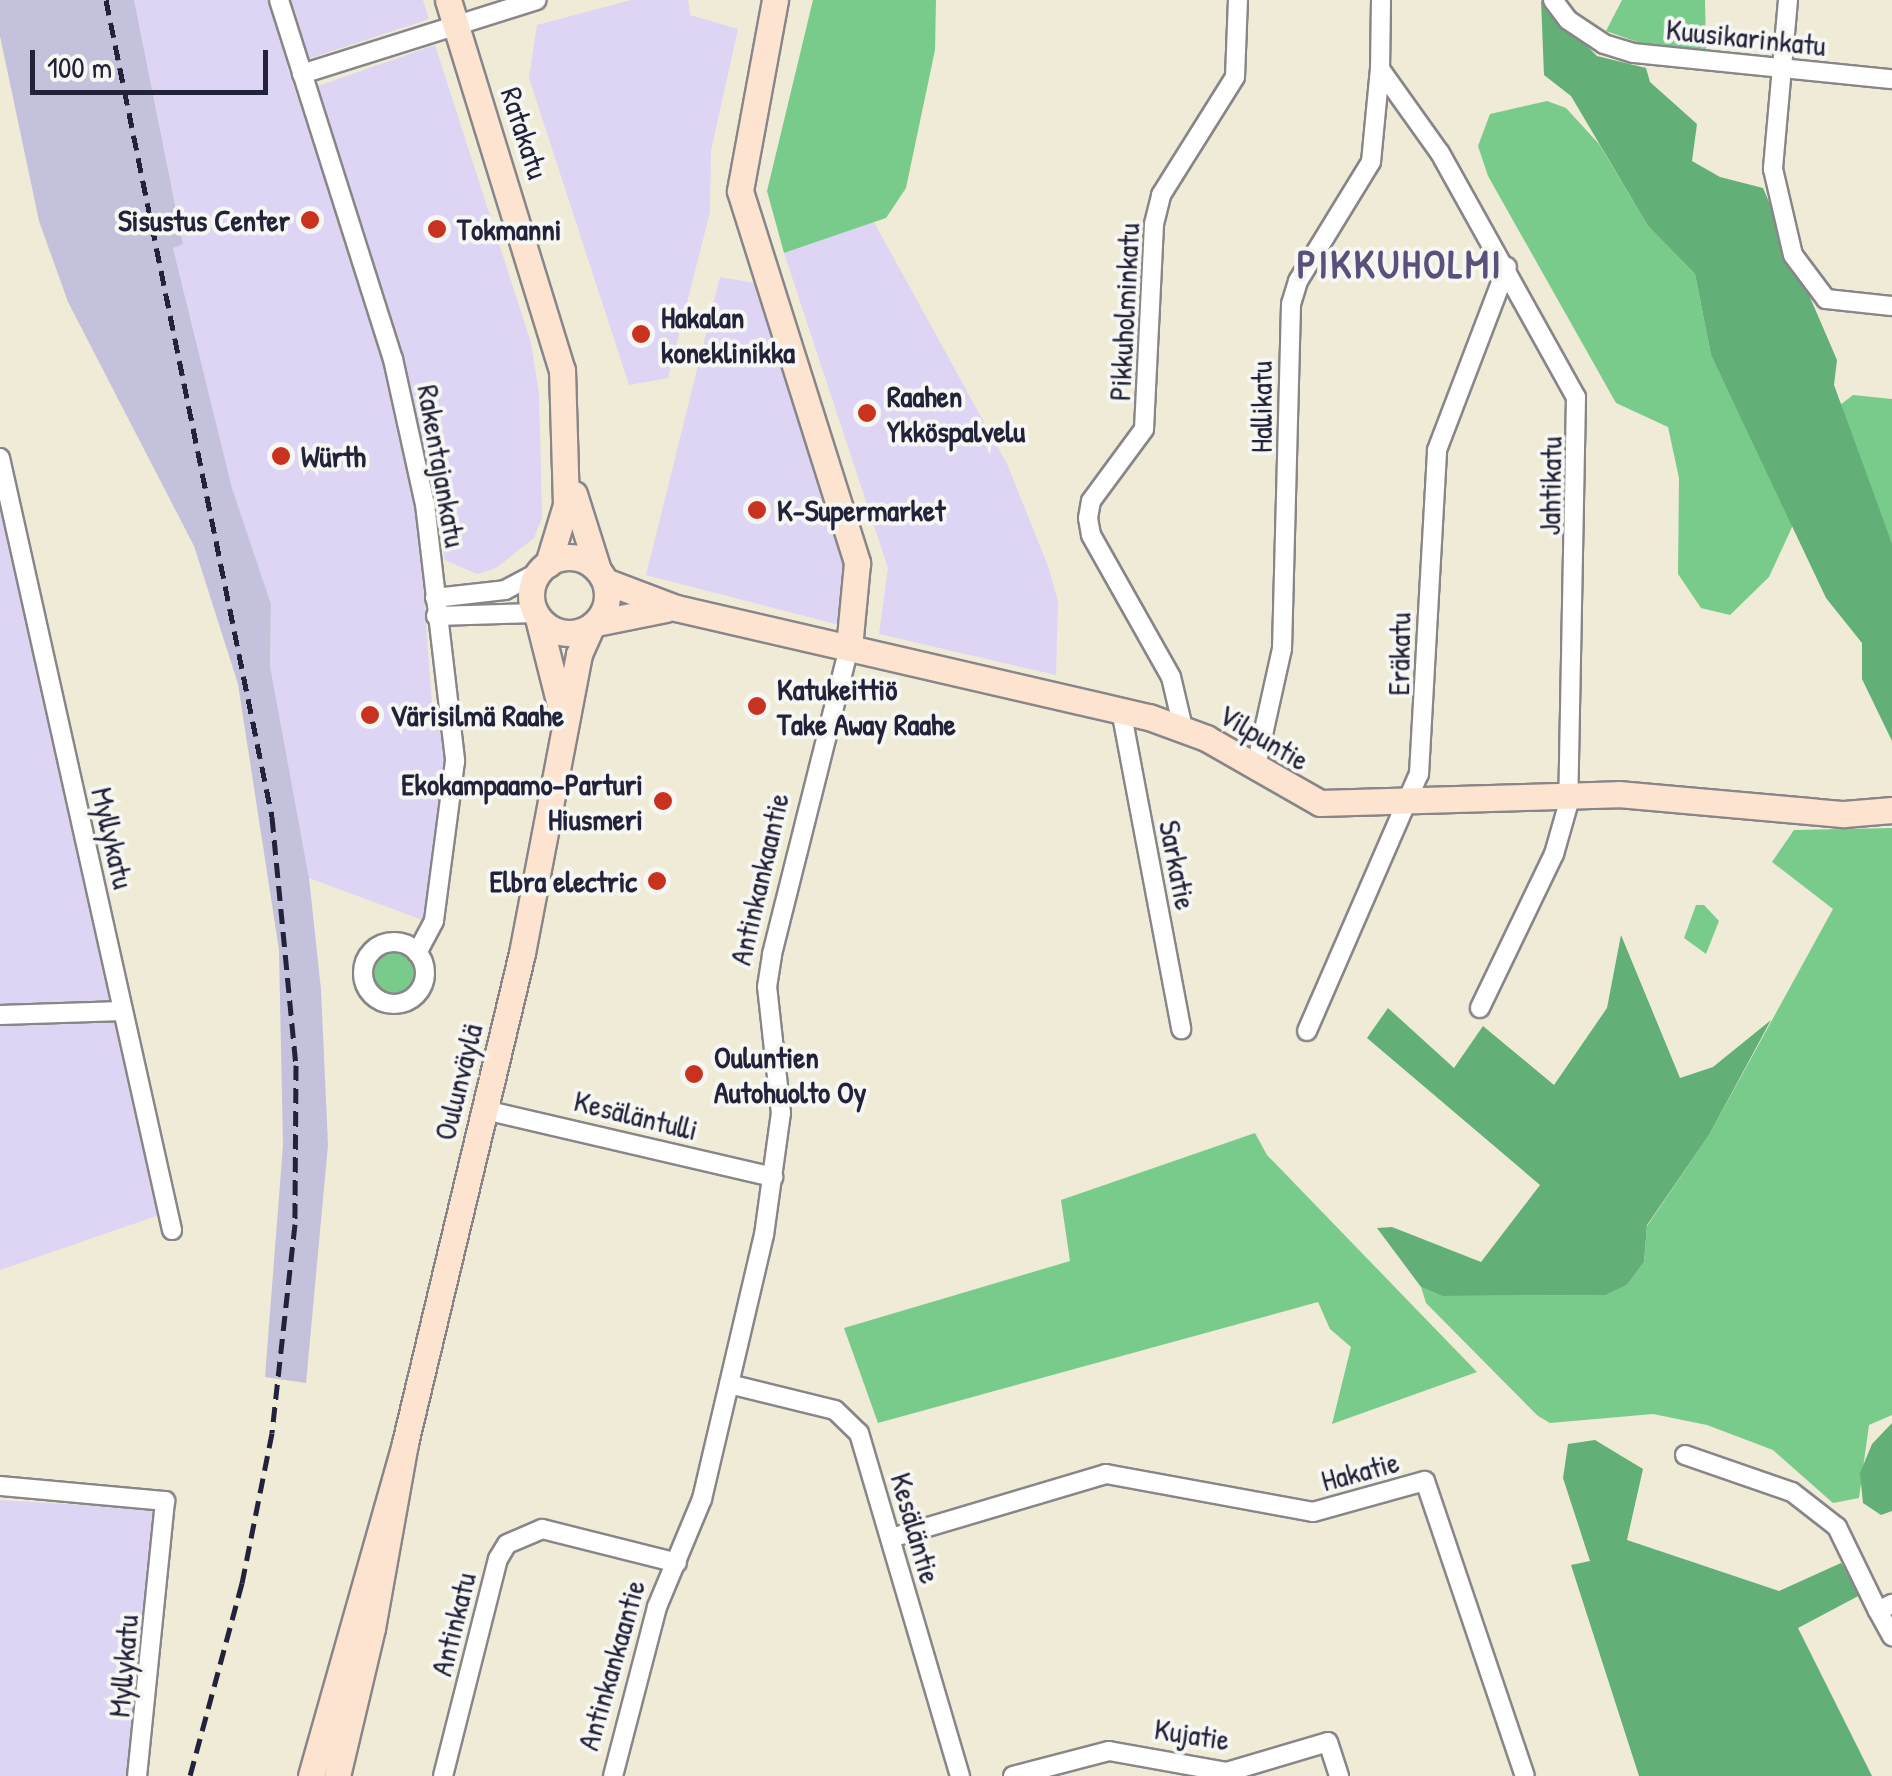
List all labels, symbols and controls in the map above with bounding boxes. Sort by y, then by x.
street label: Kuusikarinkatu [1664,11,1828,63]
scale bar [35,30,272,92]
text: 100 m [47,47,112,87]
street label: Ratakatu [493,83,557,183]
place label: Sisustus Center [118,202,290,238]
marker: Sisustus Center [299,209,321,231]
place label: Tokmanni [457,211,562,247]
marker: Tokmanni [426,218,448,240]
street label: Pikkuholminkatu [1101,222,1147,402]
district label: PIKKUHOLMI [1297,239,1503,287]
place label: Hakalan koneklinikka [661,299,795,370]
marker: Hakalan koneklinikka [630,323,652,345]
street label: Hallikatu [1243,361,1279,453]
place label: Raahen Ykköspalvelu [887,378,1025,448]
street label: Rakentajankatu [410,382,474,550]
marker: Raahen Ykköspalvelu [856,402,878,424]
street label: Jahtikatu [1531,436,1569,536]
place label: Würth [301,438,366,474]
marker: Würth [270,445,292,467]
place label: K-Supermarket [777,492,945,528]
marker: K-Supermarket [746,499,768,521]
street label: Eräkatu [1380,612,1418,696]
place label: Katukeittiö Take Away Raahe [777,671,956,742]
marker: Katukeittiö Take Away Raahe [746,695,768,717]
street label: Vilpuntie [1212,696,1316,778]
place label: Värisilmä Raahe [390,697,564,733]
marker: Värisilmä Raahe [359,704,381,726]
place label: Ekokampaamo-Parturi Hiusmeri [401,766,643,836]
street label: Myllykatu [84,784,142,892]
marker: Ekokampaamo-Parturi Hiusmeri [652,790,674,812]
street label: Antinkankaantie [722,790,796,968]
street label: Sarkatie [1152,817,1204,913]
place label: Elbra electric [489,863,637,899]
marker: Elbra electric [646,870,668,892]
street label: Oulunväylä [426,1020,490,1144]
place label: Ouluntien Autohuolto Oy [714,1039,866,1110]
marker: Ouluntien Autohuolto Oy [683,1063,705,1085]
street label: Kesäläntulli [570,1082,702,1148]
street label: Hakatie [1317,1443,1403,1499]
street label: Kesäläntie [883,1469,949,1587]
street label: Antinkatu [423,1569,483,1679]
street label: Antinkankaantie [570,1576,652,1754]
street label: Myllykatu [101,1613,145,1719]
street label: Kujatie [1152,1710,1232,1758]

